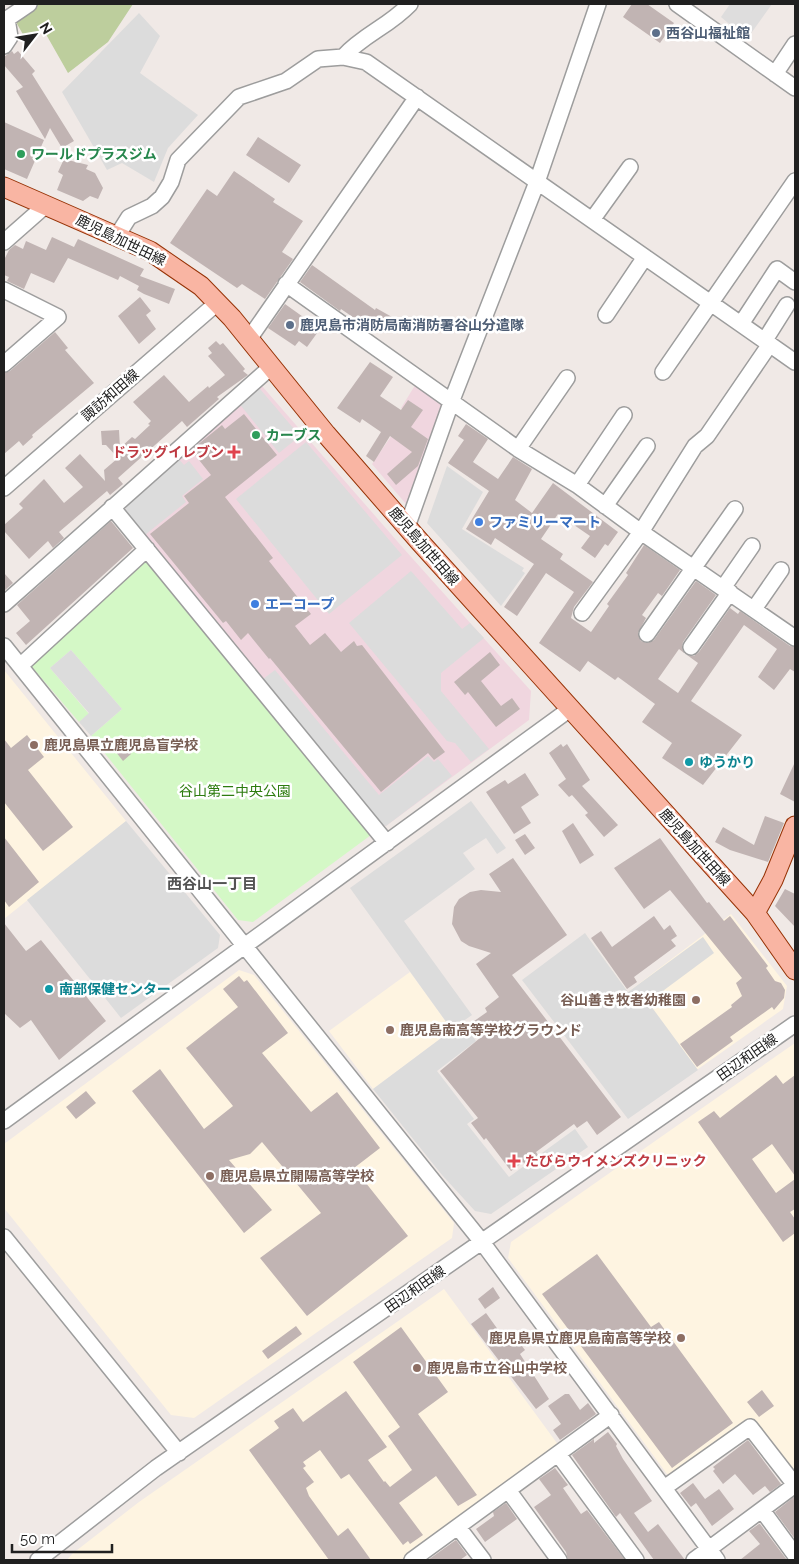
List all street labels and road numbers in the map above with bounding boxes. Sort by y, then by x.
street label: 鹿児島加世田線 [73,211,169,269]
street label: 諏訪和田線 [78,366,142,424]
street label: 鹿児島加世田線 [386,504,462,588]
street label: 鹿児島加世田線 [656,805,734,889]
street label: 田辺和田線 [714,1030,780,1084]
street label: 田辺和田線 [382,1262,448,1316]

